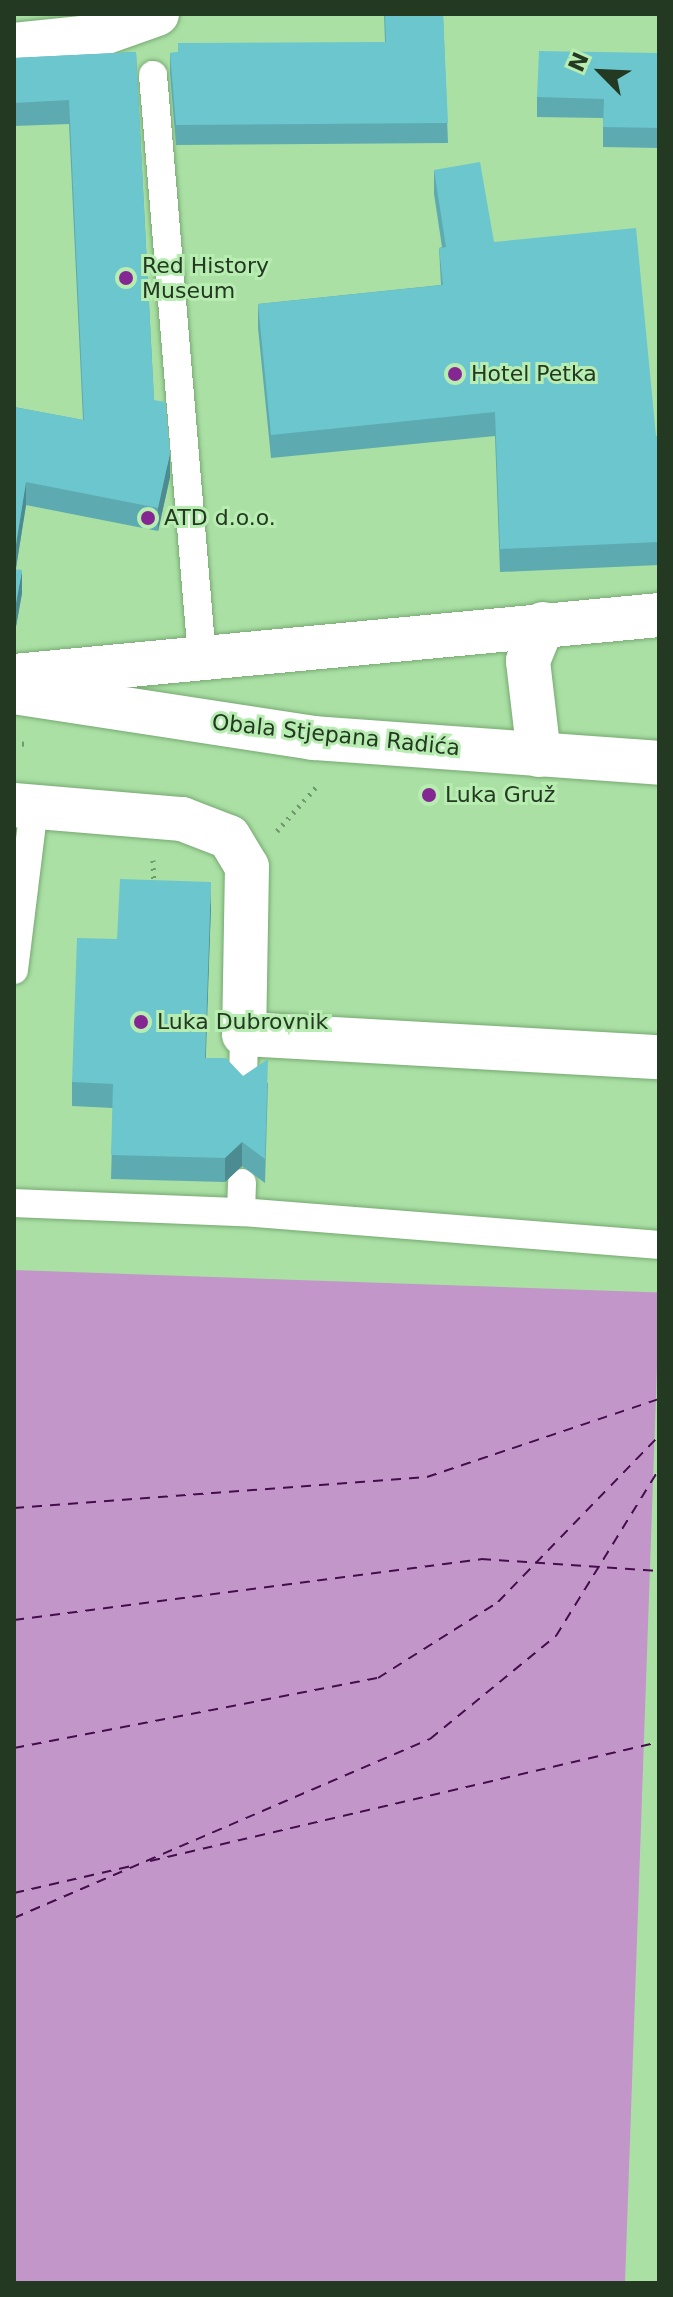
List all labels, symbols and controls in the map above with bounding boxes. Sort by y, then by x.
north arrow [561,32,641,112]
text: N [563,49,594,76]
place label: Red History Museum [142,252,269,304]
marker: Red History Museum [117,269,135,287]
place label: Hotel Petka [471,361,597,387]
marker: Hotel Petka [446,365,464,383]
place label: ATD d.o.o. [164,505,276,531]
marker: ATD d.o.o. [139,509,157,527]
street label: Obala Stjepana Radića [211,709,461,761]
place label: Luka Gruž [445,782,555,808]
marker: Luka Gruž [420,786,438,804]
place label: Luka Dubrovnik [157,1009,328,1035]
marker: Luka Dubrovnik [132,1013,150,1031]

